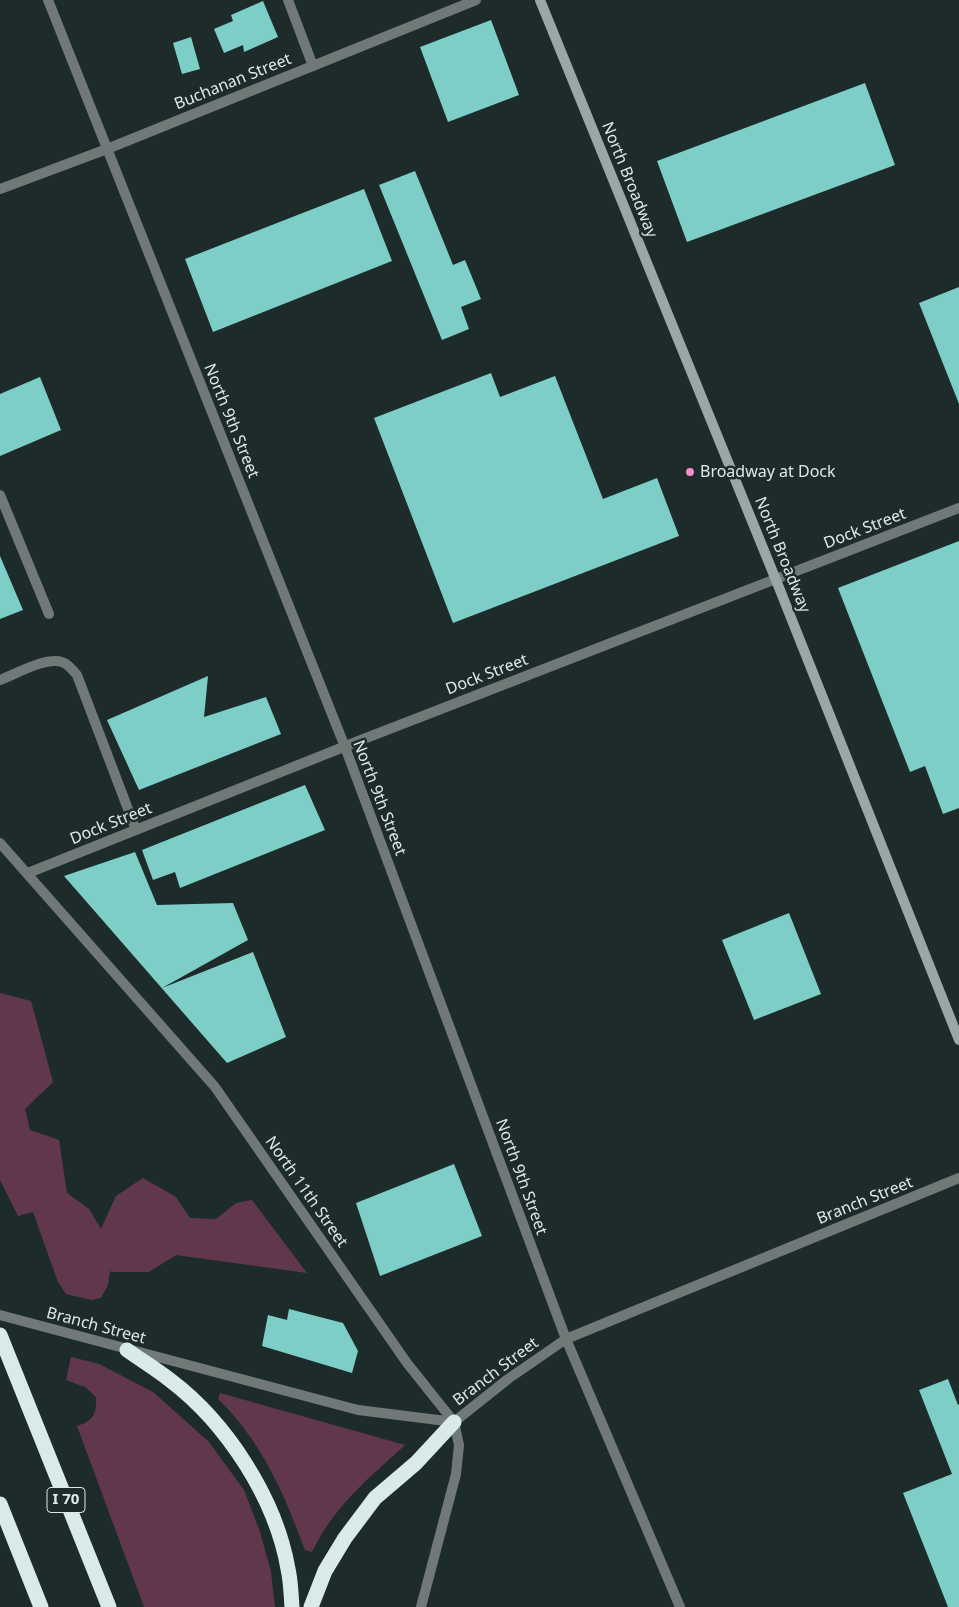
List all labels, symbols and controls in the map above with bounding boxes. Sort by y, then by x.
street label: Buchanan Street [172,50,294,114]
street label: North Broadway [597,119,661,241]
street label: North 9th Street [199,361,263,481]
place label: Broadway at Dock [700,462,836,482]
marker: Broadway at Dock [684,466,696,478]
street label: North Broadway [750,494,814,616]
street label: Dock Street [821,505,909,553]
street label: Dock Street [443,651,531,699]
street label: North 9th Street [348,738,410,858]
street label: Dock Street [67,799,155,849]
street label: North 9th Street [491,1116,551,1238]
street label: North 11th Street [261,1133,351,1251]
street label: Branch Street [814,1173,916,1229]
street label: Branch Street [44,1304,148,1348]
street label: Branch Street [450,1334,542,1410]
road number: I 70 [47,1488,85,1512]

